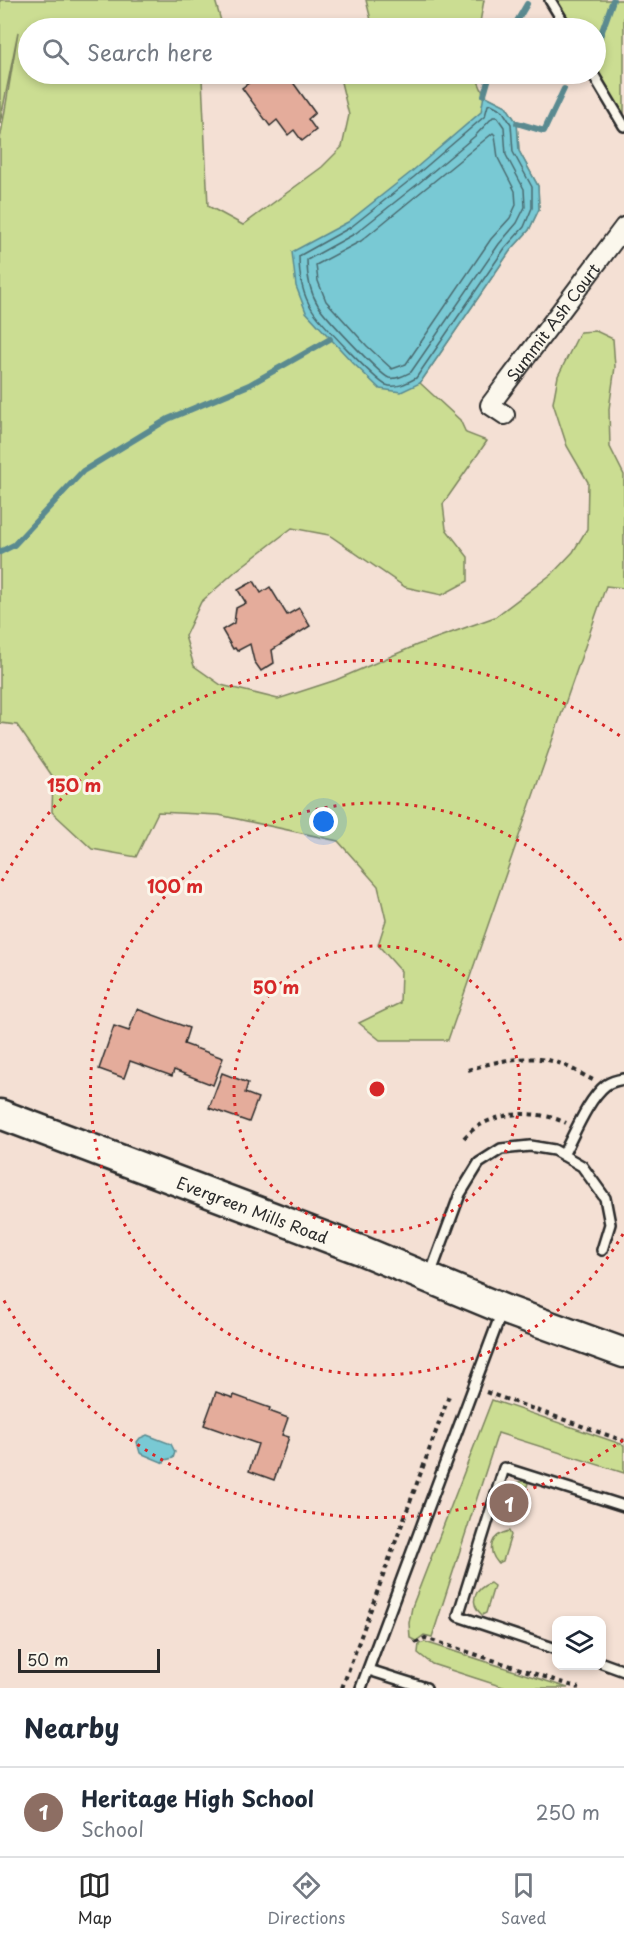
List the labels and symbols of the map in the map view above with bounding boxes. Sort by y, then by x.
street label: Summit Ash Court [500,257,605,386]
text: 150 m [47,771,101,798]
your location [309,807,338,836]
text: 100 m [147,872,203,899]
text: 50 m [253,973,299,1000]
centre of rings [367,1079,387,1099]
street label: Evergreen Mills Road [173,1170,332,1249]
pin: 1 [490,1480,528,1526]
scale bar [18,1646,160,1674]

